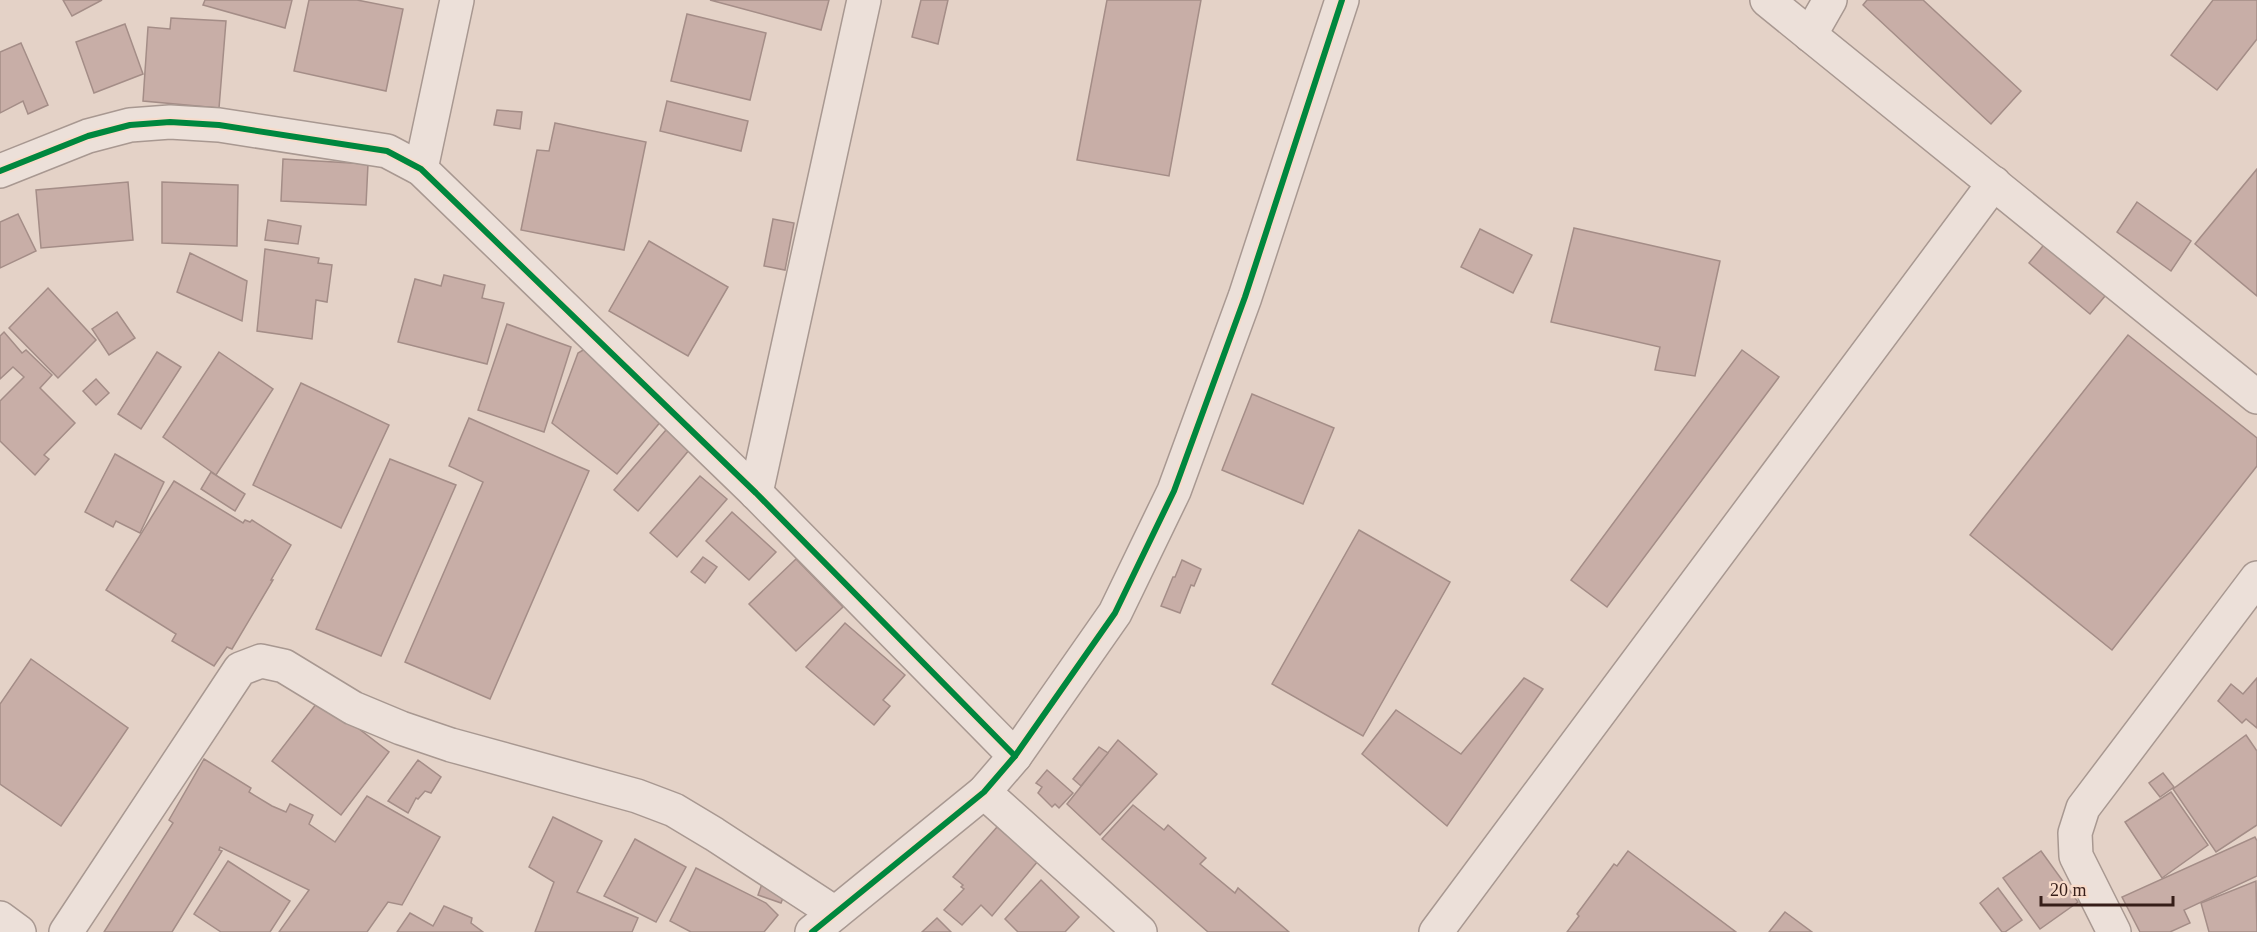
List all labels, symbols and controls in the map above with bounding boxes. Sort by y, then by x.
scale bar [2041,869,2173,907]
text: 20 m [2050,880,2087,900]

